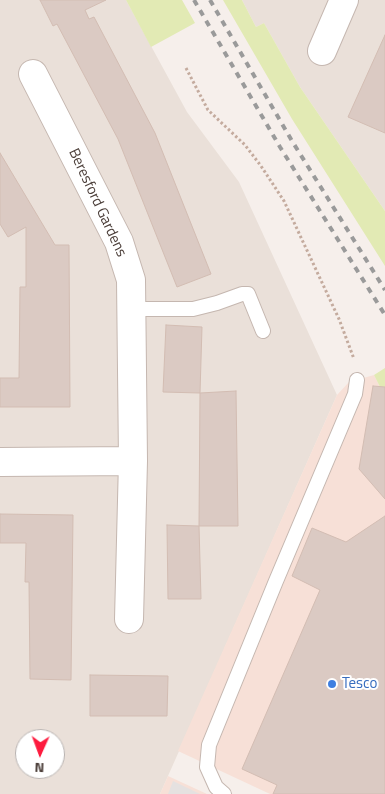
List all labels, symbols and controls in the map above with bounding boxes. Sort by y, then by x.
street label: Beresford Gardens [64,146,130,260]
place label: Tesco [342,675,377,693]
marker: Tesco [326,678,338,690]
north arrow [15,729,65,779]
text: N [34,758,45,779]

